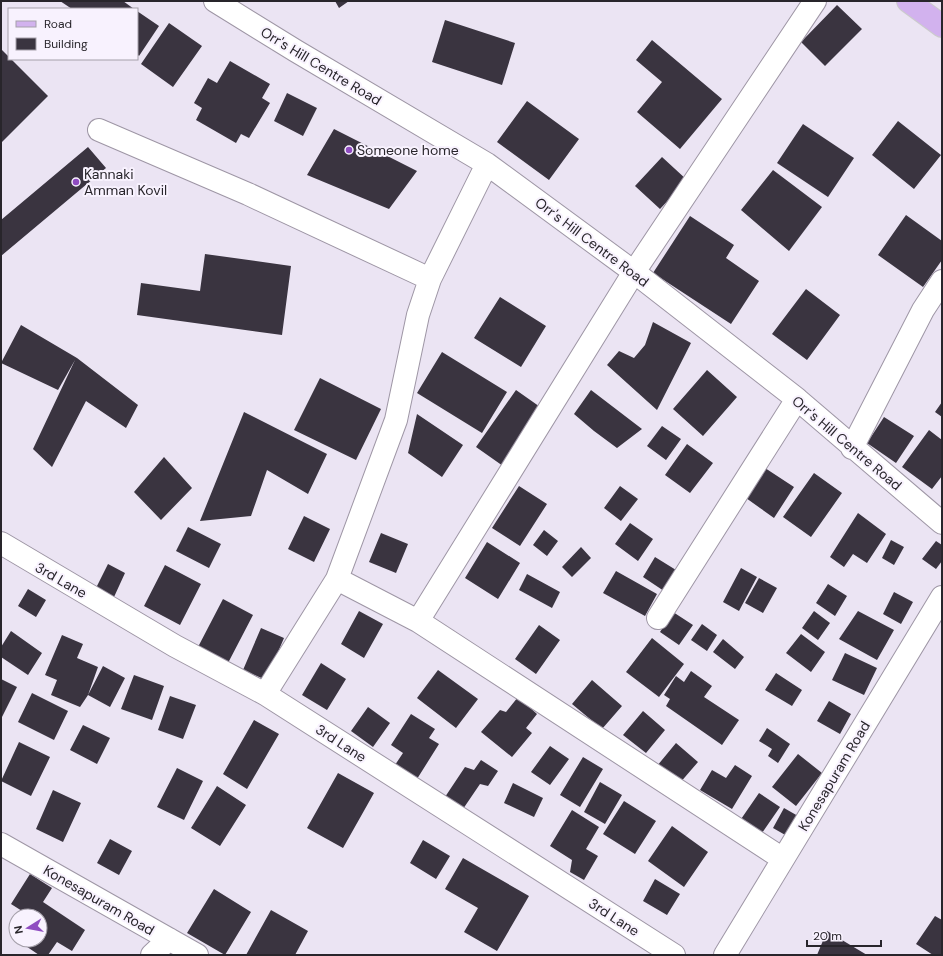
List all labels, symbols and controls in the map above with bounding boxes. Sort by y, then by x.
legend [8,8,138,60]
text: Road [44,16,72,32]
street label: Orr's Hill Centre Road [257,23,385,109]
text: Building [44,36,88,52]
place label: Someone home [357,141,459,159]
marker: Someone home [344,145,354,155]
place label: Kannaki Amman Kovil [84,165,167,199]
marker: Kannaki Amman Kovil [71,177,81,187]
street label: Orr's Hill Centre Road [532,193,652,291]
street label: Orr's Hill Centre Road [788,392,906,494]
street label: 3rd Lane [32,558,90,602]
street label: Konesapuram Road [794,718,874,834]
street label: 3rd Lane [312,720,370,766]
street label: Konesapuram Road [40,861,158,939]
street label: 3rd Lane [585,894,643,940]
north arrow [8,908,48,948]
scale bar [807,922,881,948]
text: N [11,925,26,935]
text: 20 m [813,928,842,944]

